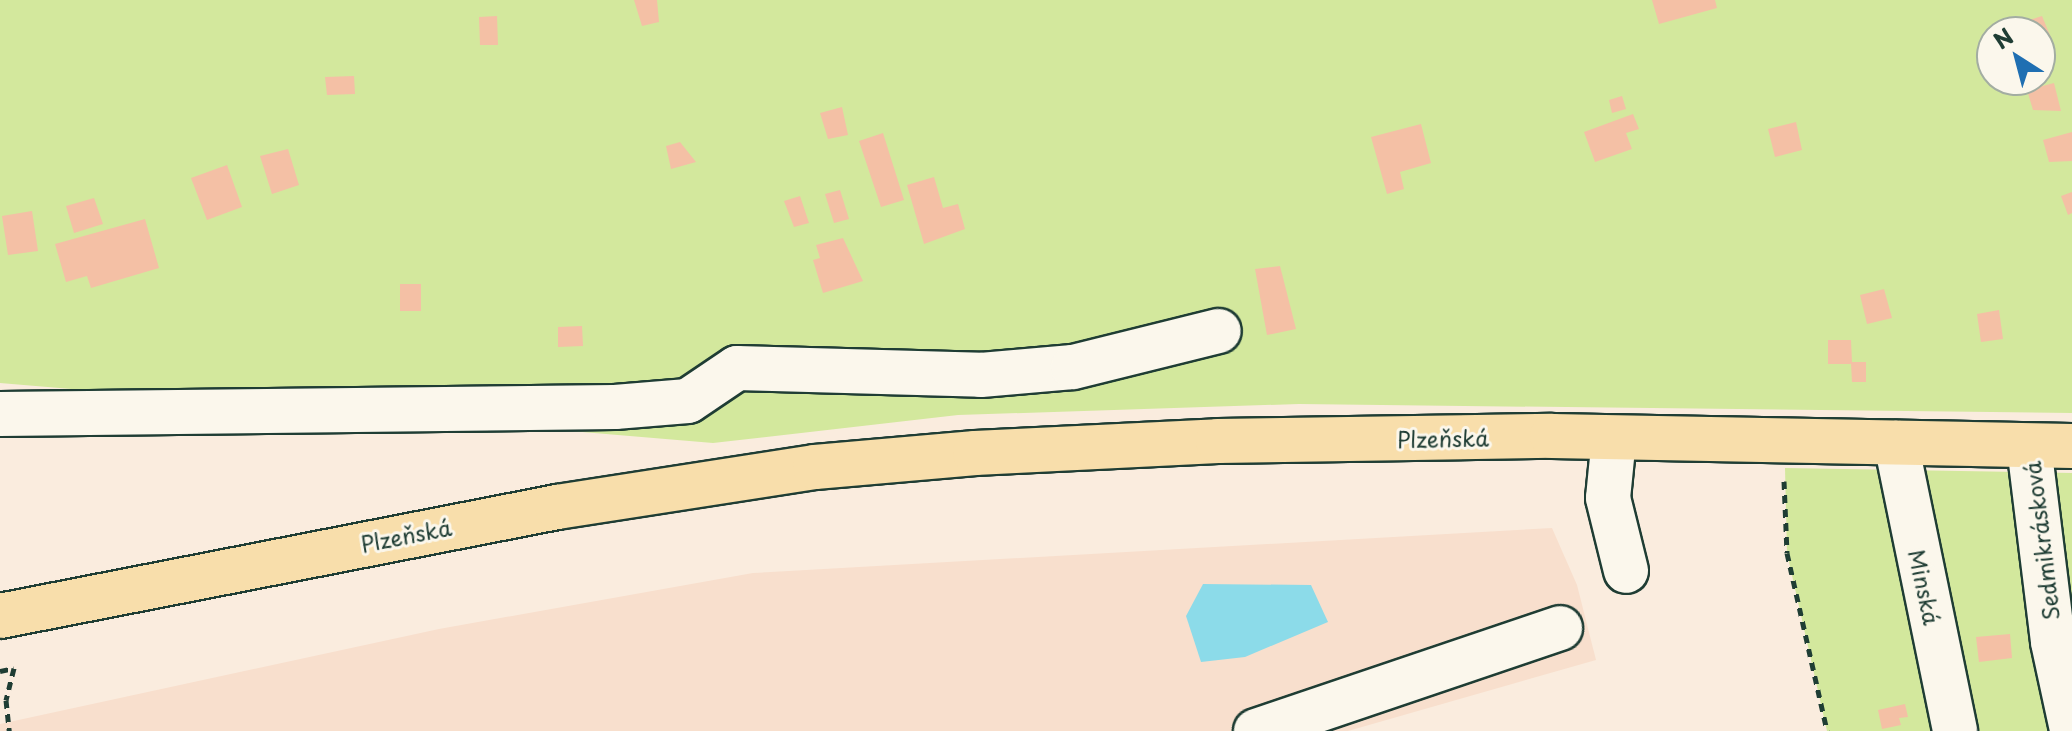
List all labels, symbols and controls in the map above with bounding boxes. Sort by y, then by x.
north arrow [1976,16,2056,96]
text: N [1986,19,2020,56]
street label: Plzeňská [1397,424,1489,452]
street label: Sedmikrásková [2018,460,2064,622]
street label: Plzeňská [358,513,454,557]
street label: Minská [1904,547,1946,627]

